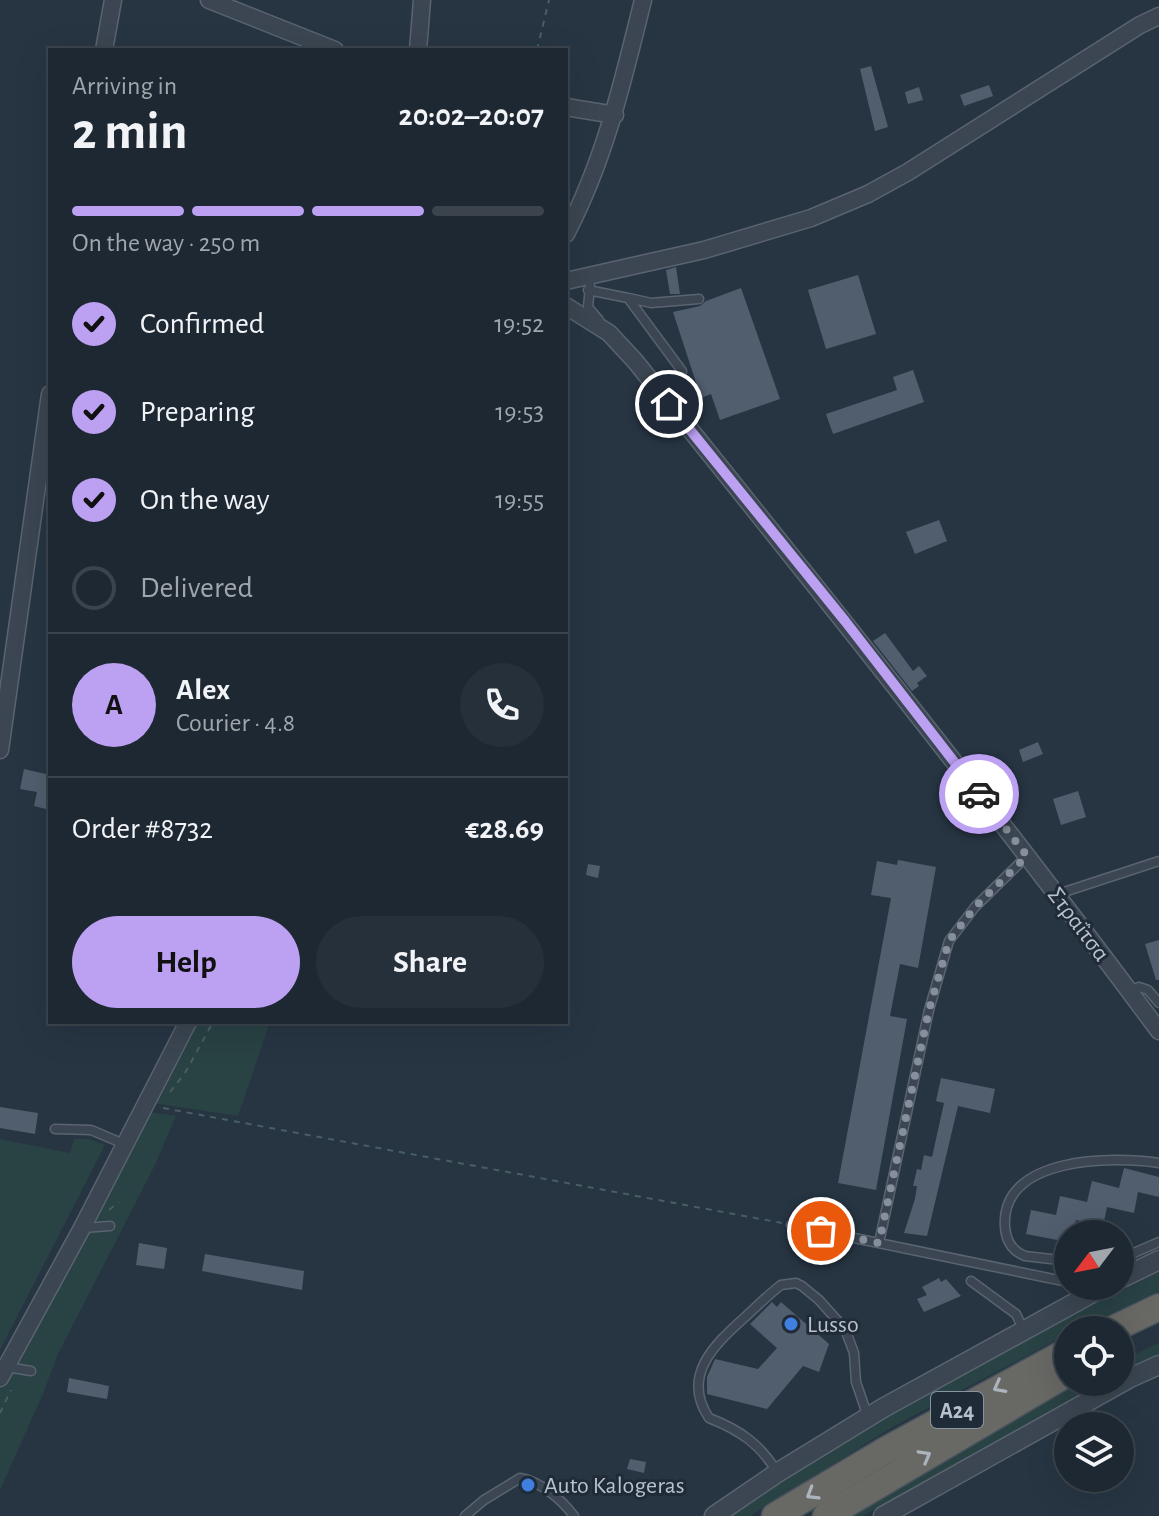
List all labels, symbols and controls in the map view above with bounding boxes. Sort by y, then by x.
text: Arriving in [72,73,177,99]
text: 20:02–20:07 [399,101,544,131]
text: 2 min [72,106,187,158]
text: On the way · 250 m [72,230,260,256]
icon: check [72,302,116,346]
text: Confirmed [140,309,264,339]
text: 19:52 [494,311,544,337]
pin [635,370,703,438]
icon: home [647,382,691,426]
icon: check [72,390,116,434]
text: Preparing [140,397,255,427]
text: 19:53 [495,399,544,425]
icon: check [72,478,116,522]
text: On the way [140,485,269,515]
text: 19:55 [495,487,544,513]
text: Delivered [140,573,253,603]
button: phone [460,663,544,747]
text: Alex [176,675,230,705]
text: A [105,690,123,720]
text: Courier · 4.8 [176,710,295,736]
courier [939,754,1019,834]
icon: car [957,772,1001,816]
text: Order #8732 [72,814,213,844]
text: €28.69 [465,814,544,844]
street label: Στραΐτσα [1043,883,1114,966]
button: Help [72,916,300,1008]
button: Share [316,916,544,1008]
pin [787,1197,855,1265]
icon: bag [799,1209,843,1253]
north arrow [1054,1220,1134,1300]
map controls [1054,1220,1134,1492]
place label: Lusso [807,1313,859,1337]
marker: Lusso [782,1315,800,1333]
button: locate [1054,1316,1134,1396]
one-way arrow [993,1378,1007,1393]
road number: Α24 [931,1392,983,1428]
button: layers [1054,1412,1134,1492]
one-way arrow [916,1450,931,1466]
place label: Auto Kalogeras [544,1474,685,1498]
marker: Auto Kalogeras [519,1476,537,1494]
one-way arrow [806,1484,821,1500]

